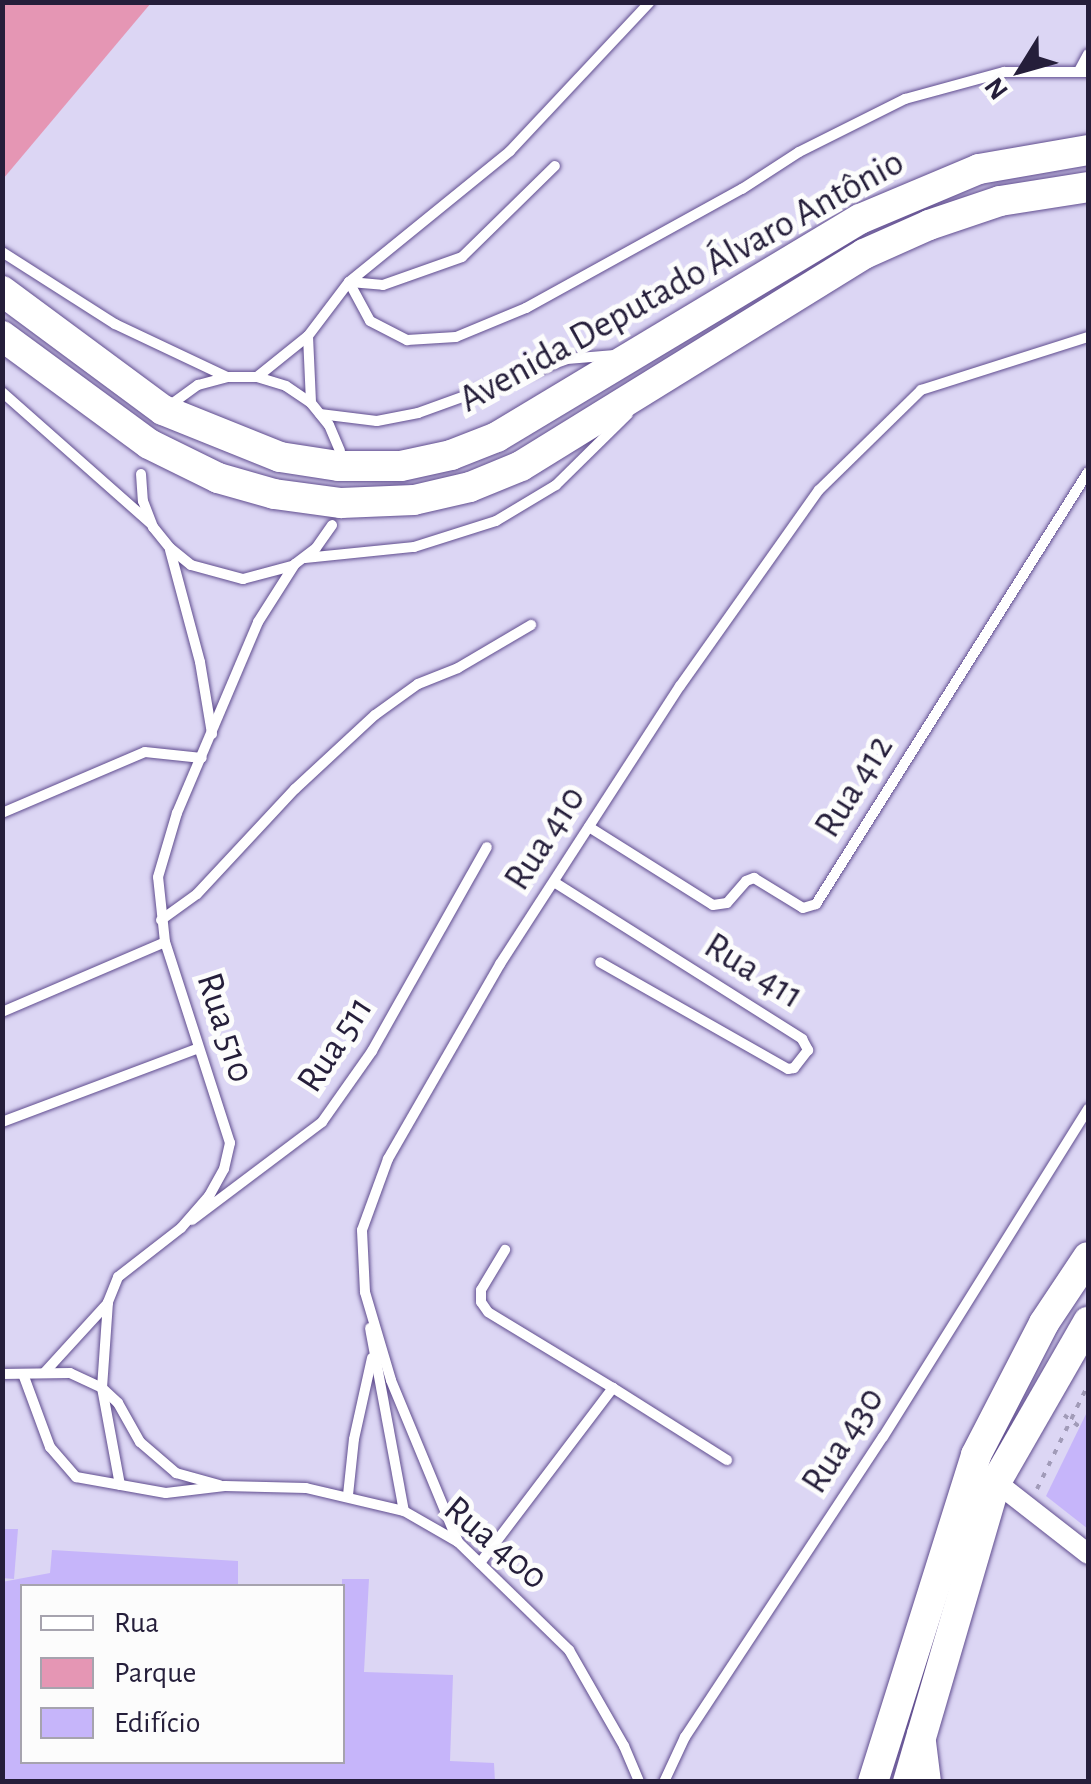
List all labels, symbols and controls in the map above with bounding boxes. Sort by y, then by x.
north arrow [971,20,1071,120]
text: N [980,72,1014,104]
street label: Avenida Deputado Álvaro Antônio [452,141,912,423]
street label: Rua 412 [806,727,904,847]
street label: Rua 410 [496,778,596,900]
street label: Rua 411 [695,924,811,1020]
street label: Rua 510 [185,967,263,1089]
street label: Rua 511 [288,988,384,1102]
street label: Rua 430 [793,1379,895,1503]
street label: Rua 400 [434,1487,556,1601]
legend [20,1584,345,1764]
text: Rua [114,1608,159,1638]
text: Parque [114,1658,196,1688]
text: Edifício [114,1708,200,1738]

